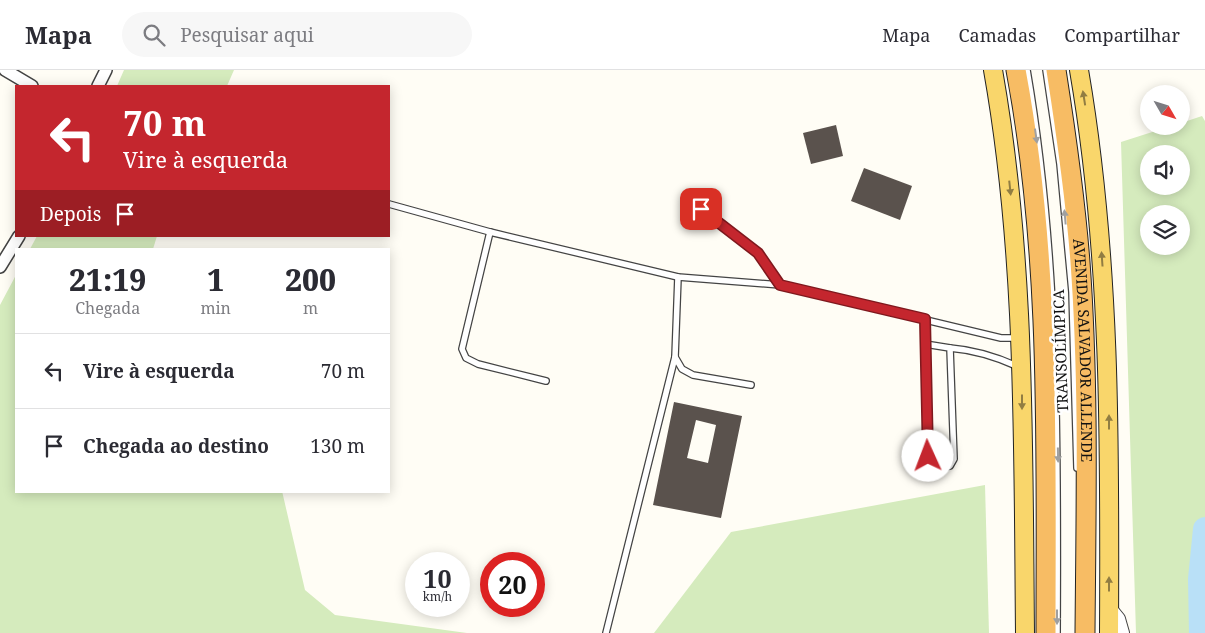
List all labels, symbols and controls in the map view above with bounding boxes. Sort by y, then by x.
search box [122,12,472,57]
text: Mapa [25,18,92,51]
icon: search [140,21,168,49]
text: Pesquisar aqui [180,22,314,48]
text: Mapa [882,23,931,47]
text: Camadas [959,23,1036,47]
text: Compartilhar [1064,23,1180,47]
north arrow [1140,85,1190,135]
map controls [1140,85,1190,255]
one-way arrow [1080,90,1088,106]
text: 70 m [123,99,206,146]
icon: left [40,105,105,170]
one-way arrow [1032,128,1040,144]
text: Vire à esquerda [123,144,288,174]
button: sound [1140,145,1190,195]
one-way arrow [1006,180,1014,196]
pin [680,188,722,230]
icon: arrive [687,195,715,223]
icon: arrive [111,200,139,228]
text: Depois [40,201,101,227]
button: layers [1140,205,1190,255]
one-way arrow [1061,209,1069,225]
street label: AVENIDA SALVADOR ALLENDE [1069,238,1097,462]
one-way arrow [1098,251,1106,267]
text: 21:19 [69,259,146,300]
text: 1 [207,259,224,300]
text: 200 [285,259,336,300]
street label: TRANSOLÍMPICA [1048,288,1072,413]
text: Chegada [75,297,140,319]
text: min [200,297,231,319]
text: m [303,297,318,319]
icon: left [40,357,68,385]
text: Vire à esquerda [83,358,235,384]
text: 70 m [321,358,365,384]
one-way arrow [1018,394,1026,410]
one-way arrow [1105,414,1113,430]
position arrow [901,429,953,481]
icon: arrive [40,432,68,460]
text: Chegada ao destino [83,433,269,459]
text: 130 m [310,433,365,459]
one-way arrow [1054,447,1062,463]
speed limit sign: 20 [480,552,545,617]
text: 10 [423,561,452,595]
one-way arrow [1105,576,1113,592]
text: km/h [423,588,452,605]
one-way arrow [1053,609,1061,625]

